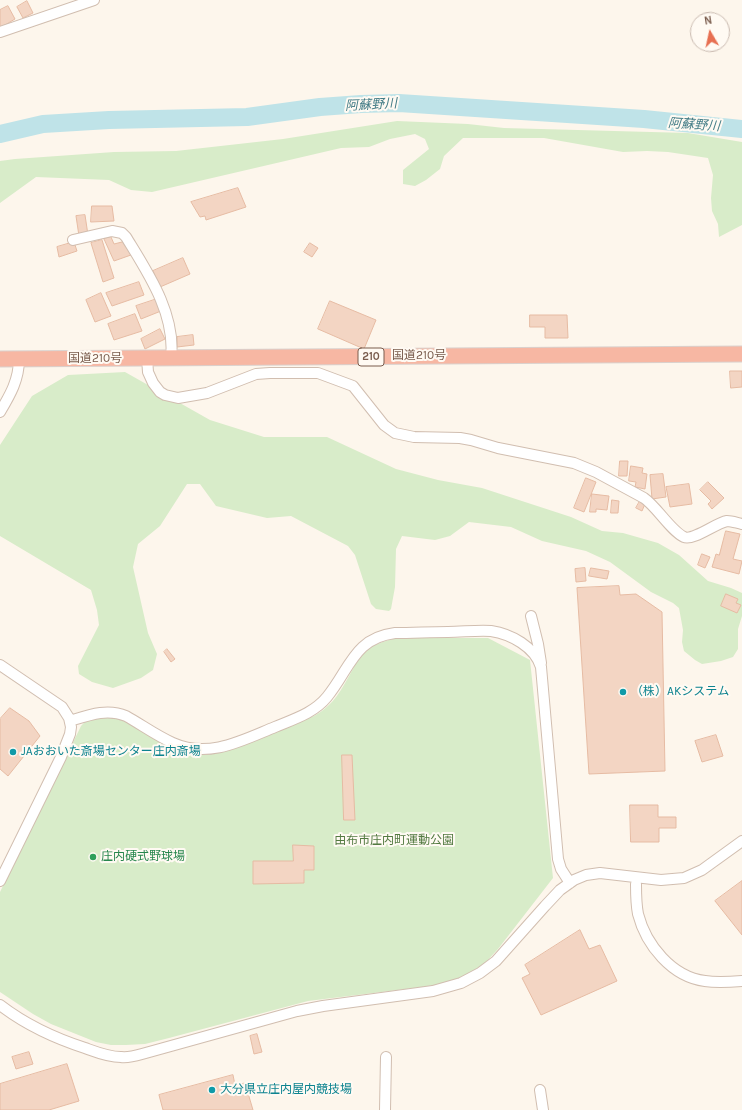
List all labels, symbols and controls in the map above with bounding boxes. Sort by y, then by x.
north arrow [690,12,730,52]
text: N [703,14,713,28]
water label: 阿蘇野川 [345,96,397,114]
water label: 阿蘇野川 [668,115,720,135]
road number: 210 [358,348,384,366]
street label: 国道210号 [392,349,446,363]
street label: 国道210号 [68,352,122,366]
place label: （株）AKシステム [631,685,729,699]
marker: （株）AKシステム [618,687,628,697]
place label: JAおおいた斎場センター庄内斎場 [21,745,201,759]
marker: JAおおいた斎場センター庄内斎場 [8,747,18,757]
park label: 由布市庄内町運動公園 [334,834,454,848]
place label: 庄内硬式野球場 [101,850,185,864]
marker: 庄内硬式野球場 [88,852,98,862]
place label: 大分県立庄内屋内競技場 [220,1083,352,1097]
marker: 大分県立庄内屋内競技場 [207,1085,217,1095]

